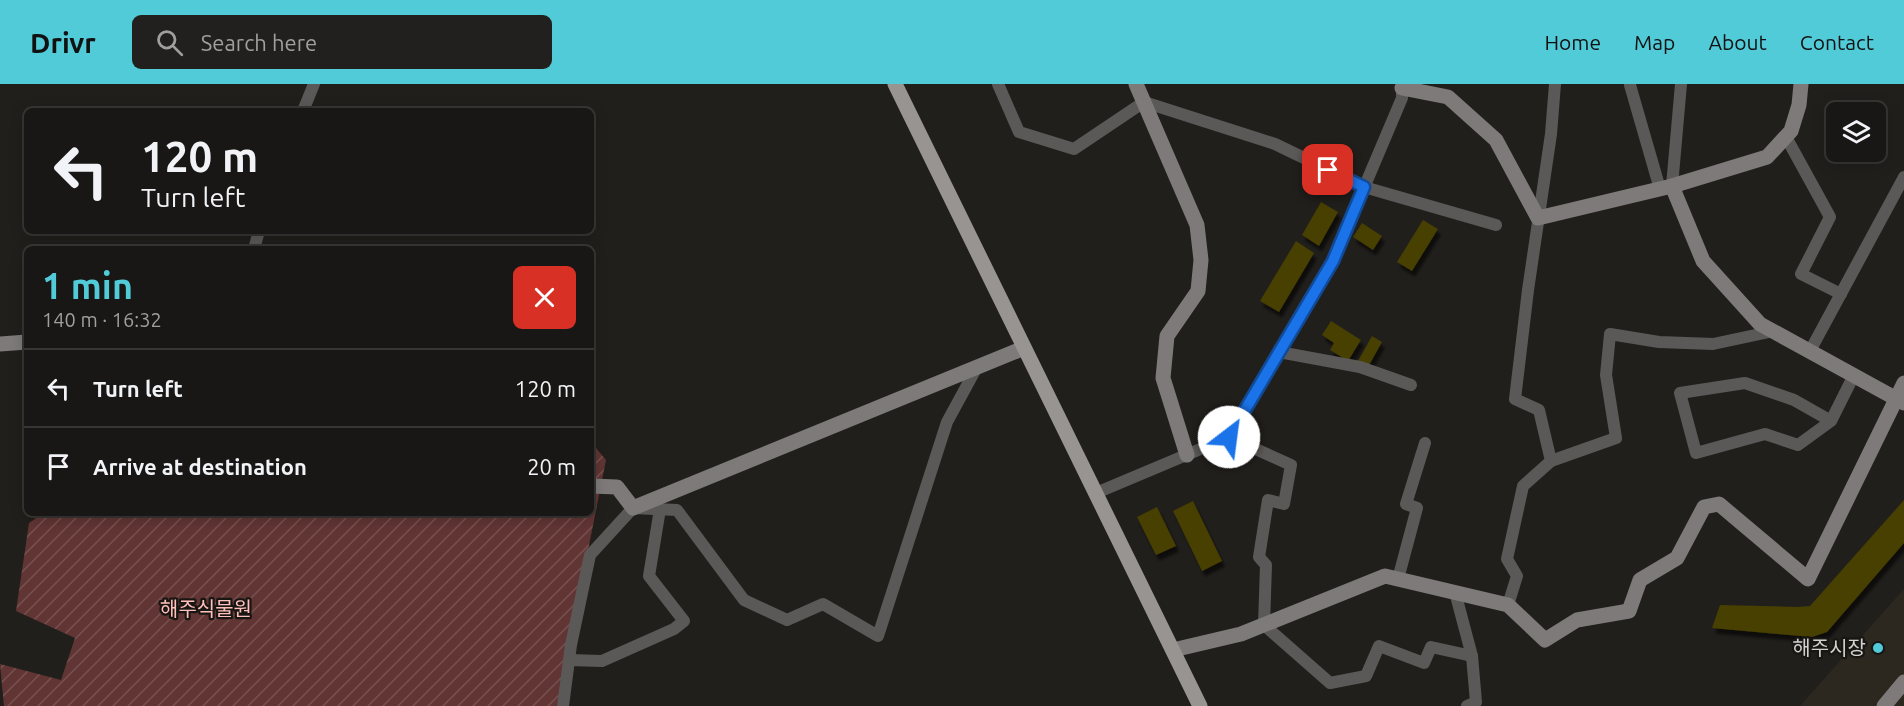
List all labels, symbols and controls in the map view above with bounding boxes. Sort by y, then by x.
search box [132,15,552,69]
icon: search [153,26,186,59]
text: Drivr [30,27,96,58]
text: Search here [201,30,317,55]
text: Home [1544,30,1601,54]
text: Map [1634,30,1675,54]
text: About [1708,30,1767,54]
text: Contact [1800,30,1874,54]
map controls [1826,102,1886,162]
button: layers [1826,102,1886,162]
icon: left [42,132,120,210]
text: 120 m [141,133,258,180]
pin [1302,144,1353,195]
icon: arrive [1311,153,1344,186]
text: Turn left [141,182,245,212]
text: 1 min [42,265,133,306]
button: close [513,266,576,329]
text: 140 m · 16:32 [42,308,162,331]
icon: left [42,372,75,405]
text: Turn left [93,376,183,401]
text: 120 m [515,376,576,401]
position arrow [1197,405,1261,469]
icon: arrive [42,450,75,483]
text: Arrive at destination [93,454,307,479]
text: 20 m [527,454,576,479]
park label: 해주식물원 [160,597,252,620]
place label: 해주시장 [1792,636,1866,659]
marker: 해주시장 [1871,641,1885,655]

